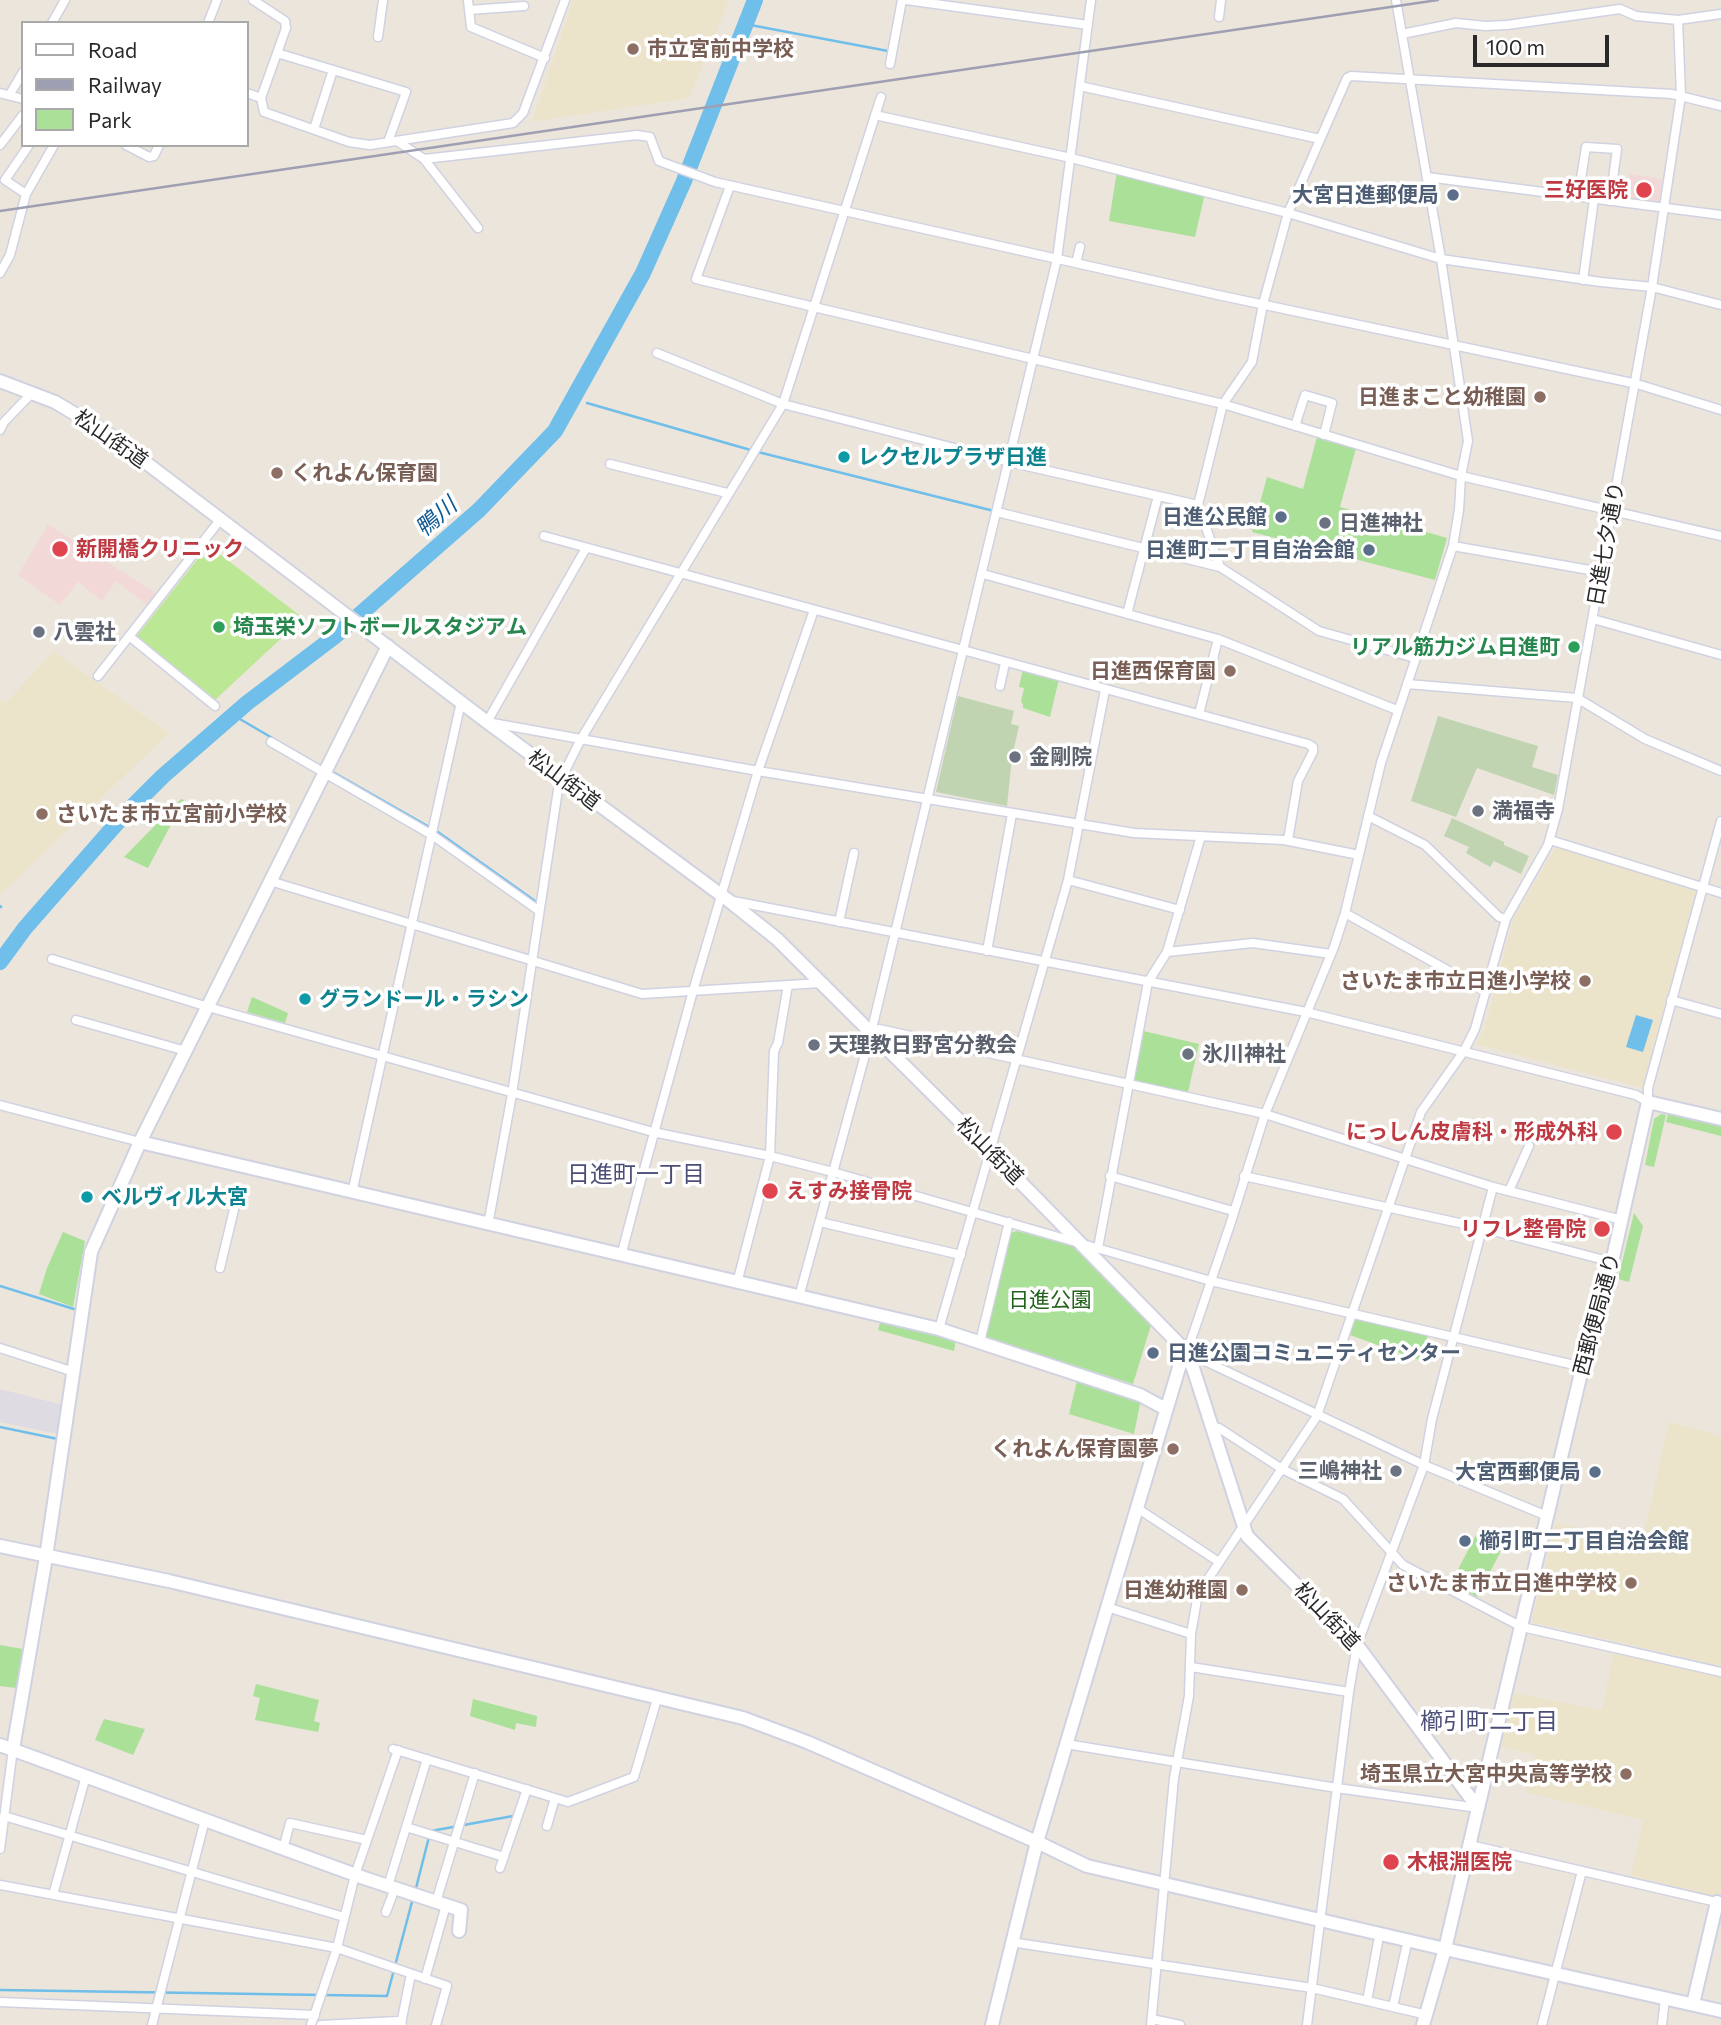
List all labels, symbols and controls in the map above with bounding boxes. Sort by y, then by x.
legend [21,21,248,147]
scale bar [1476,21,1612,65]
text: 100 m [1486,34,1545,59]
place label: 市立宮前中学校 [647,36,794,62]
text: Road [88,37,137,62]
marker: 市立宮前中学校 [625,41,641,57]
text: Railway [88,72,162,97]
text: Park [88,107,132,132]
place label: 三好医院 [1544,177,1628,203]
marker: 三好医院 [1634,180,1654,200]
place label: 大宮日進郵便局 [1292,182,1439,208]
marker: 大宮日進郵便局 [1445,187,1461,203]
place label: 日進まこと幼稚園 [1358,384,1526,410]
marker: 日進まこと幼稚園 [1532,389,1548,405]
street label: 松山街道 [69,405,153,473]
place label: レクセルプラザ日進 [858,444,1047,470]
marker: レクセルプラザ日進 [836,449,852,465]
place label: くれよん保育園 [291,460,438,486]
marker: くれよん保育園 [269,465,285,481]
street label: 日進七夕通り [1583,480,1629,608]
water label: 鴨川 [410,491,462,543]
place label: 日進公民館 [1162,504,1267,530]
marker: 日進公民館 [1273,509,1289,525]
place label: 日進神社 [1339,510,1423,536]
marker: 日進神社 [1317,515,1333,531]
place label: 新開橋クリニック [76,536,244,562]
place label: 日進町二丁目自治会館 [1145,537,1355,563]
marker: 新開橋クリニック [50,539,70,559]
marker: 日進町二丁目自治会館 [1361,542,1377,558]
place label: 埼玉栄ソフトボールスタジアム [233,614,527,640]
place label: 八雲社 [53,619,116,645]
marker: 埼玉栄ソフトボールスタジアム [211,619,227,635]
marker: 八雲社 [31,624,47,640]
place label: リアル筋力ジム日進町 [1350,634,1560,660]
marker: リアル筋力ジム日進町 [1566,639,1582,655]
place label: 日進西保育園 [1090,658,1216,684]
marker: 日進西保育園 [1222,663,1238,679]
place label: 金剛院 [1029,744,1092,770]
street label: 松山街道 [523,745,605,815]
marker: 金剛院 [1007,749,1023,765]
place label: 満福寺 [1492,798,1555,824]
place label: さいたま市立宮前小学校 [56,801,287,827]
marker: 満福寺 [1470,803,1486,819]
marker: さいたま市立宮前小学校 [34,806,50,822]
place label: さいたま市立日進小学校 [1340,968,1571,994]
marker: さいたま市立日進小学校 [1577,973,1593,989]
place label: グランドール・ラシン [319,986,529,1012]
marker: グランドール・ラシン [297,991,313,1007]
place label: 天理教日野宮分教会 [828,1032,1017,1058]
marker: 天理教日野宮分教会 [806,1037,822,1053]
place label: 氷川神社 [1202,1041,1286,1067]
marker: 氷川神社 [1180,1046,1196,1062]
street label: 松山街道 [951,1112,1029,1190]
place label: にっしん皮膚科・形成外科 [1346,1119,1598,1145]
marker: にっしん皮膚科・形成外科 [1604,1122,1624,1142]
district label: 日進町一丁目 [567,1160,705,1188]
place label: えすみ接骨院 [786,1178,912,1204]
marker: えすみ接骨院 [760,1181,780,1201]
place label: ベルヴィル大宮 [101,1184,248,1210]
marker: ベルヴィル大宮 [79,1189,95,1205]
place label: リフレ整骨院 [1460,1216,1586,1242]
marker: リフレ整骨院 [1592,1219,1612,1239]
street label: 西郵便局通り [1569,1250,1625,1378]
park label: 日進公園 [1008,1287,1092,1313]
place label: 日進公園コミュニティセンター [1167,1340,1461,1366]
marker: 日進公園コミュニティセンター [1145,1345,1161,1361]
place label: くれよん保育園夢 [991,1436,1159,1462]
marker: くれよん保育園夢 [1165,1441,1181,1457]
place label: 三嶋神社 [1298,1458,1382,1484]
place label: 大宮西郵便局 [1455,1459,1581,1485]
marker: 三嶋神社 [1388,1463,1404,1479]
marker: 大宮西郵便局 [1587,1464,1603,1480]
place label: 櫛引町二丁目自治会館 [1479,1528,1689,1554]
marker: 櫛引町二丁目自治会館 [1457,1533,1473,1549]
place label: さいたま市立日進中学校 [1386,1570,1617,1596]
marker: さいたま市立日進中学校 [1623,1575,1639,1591]
place label: 日進幼稚園 [1123,1577,1228,1603]
street label: 松山街道 [1289,1577,1365,1655]
marker: 日進幼稚園 [1234,1582,1250,1598]
district label: 櫛引町二丁目 [1420,1707,1558,1735]
place label: 埼玉県立大宮中央高等学校 [1360,1761,1612,1787]
marker: 埼玉県立大宮中央高等学校 [1618,1766,1634,1782]
place label: 木根淵医院 [1407,1849,1512,1875]
marker: 木根淵医院 [1381,1852,1401,1872]

